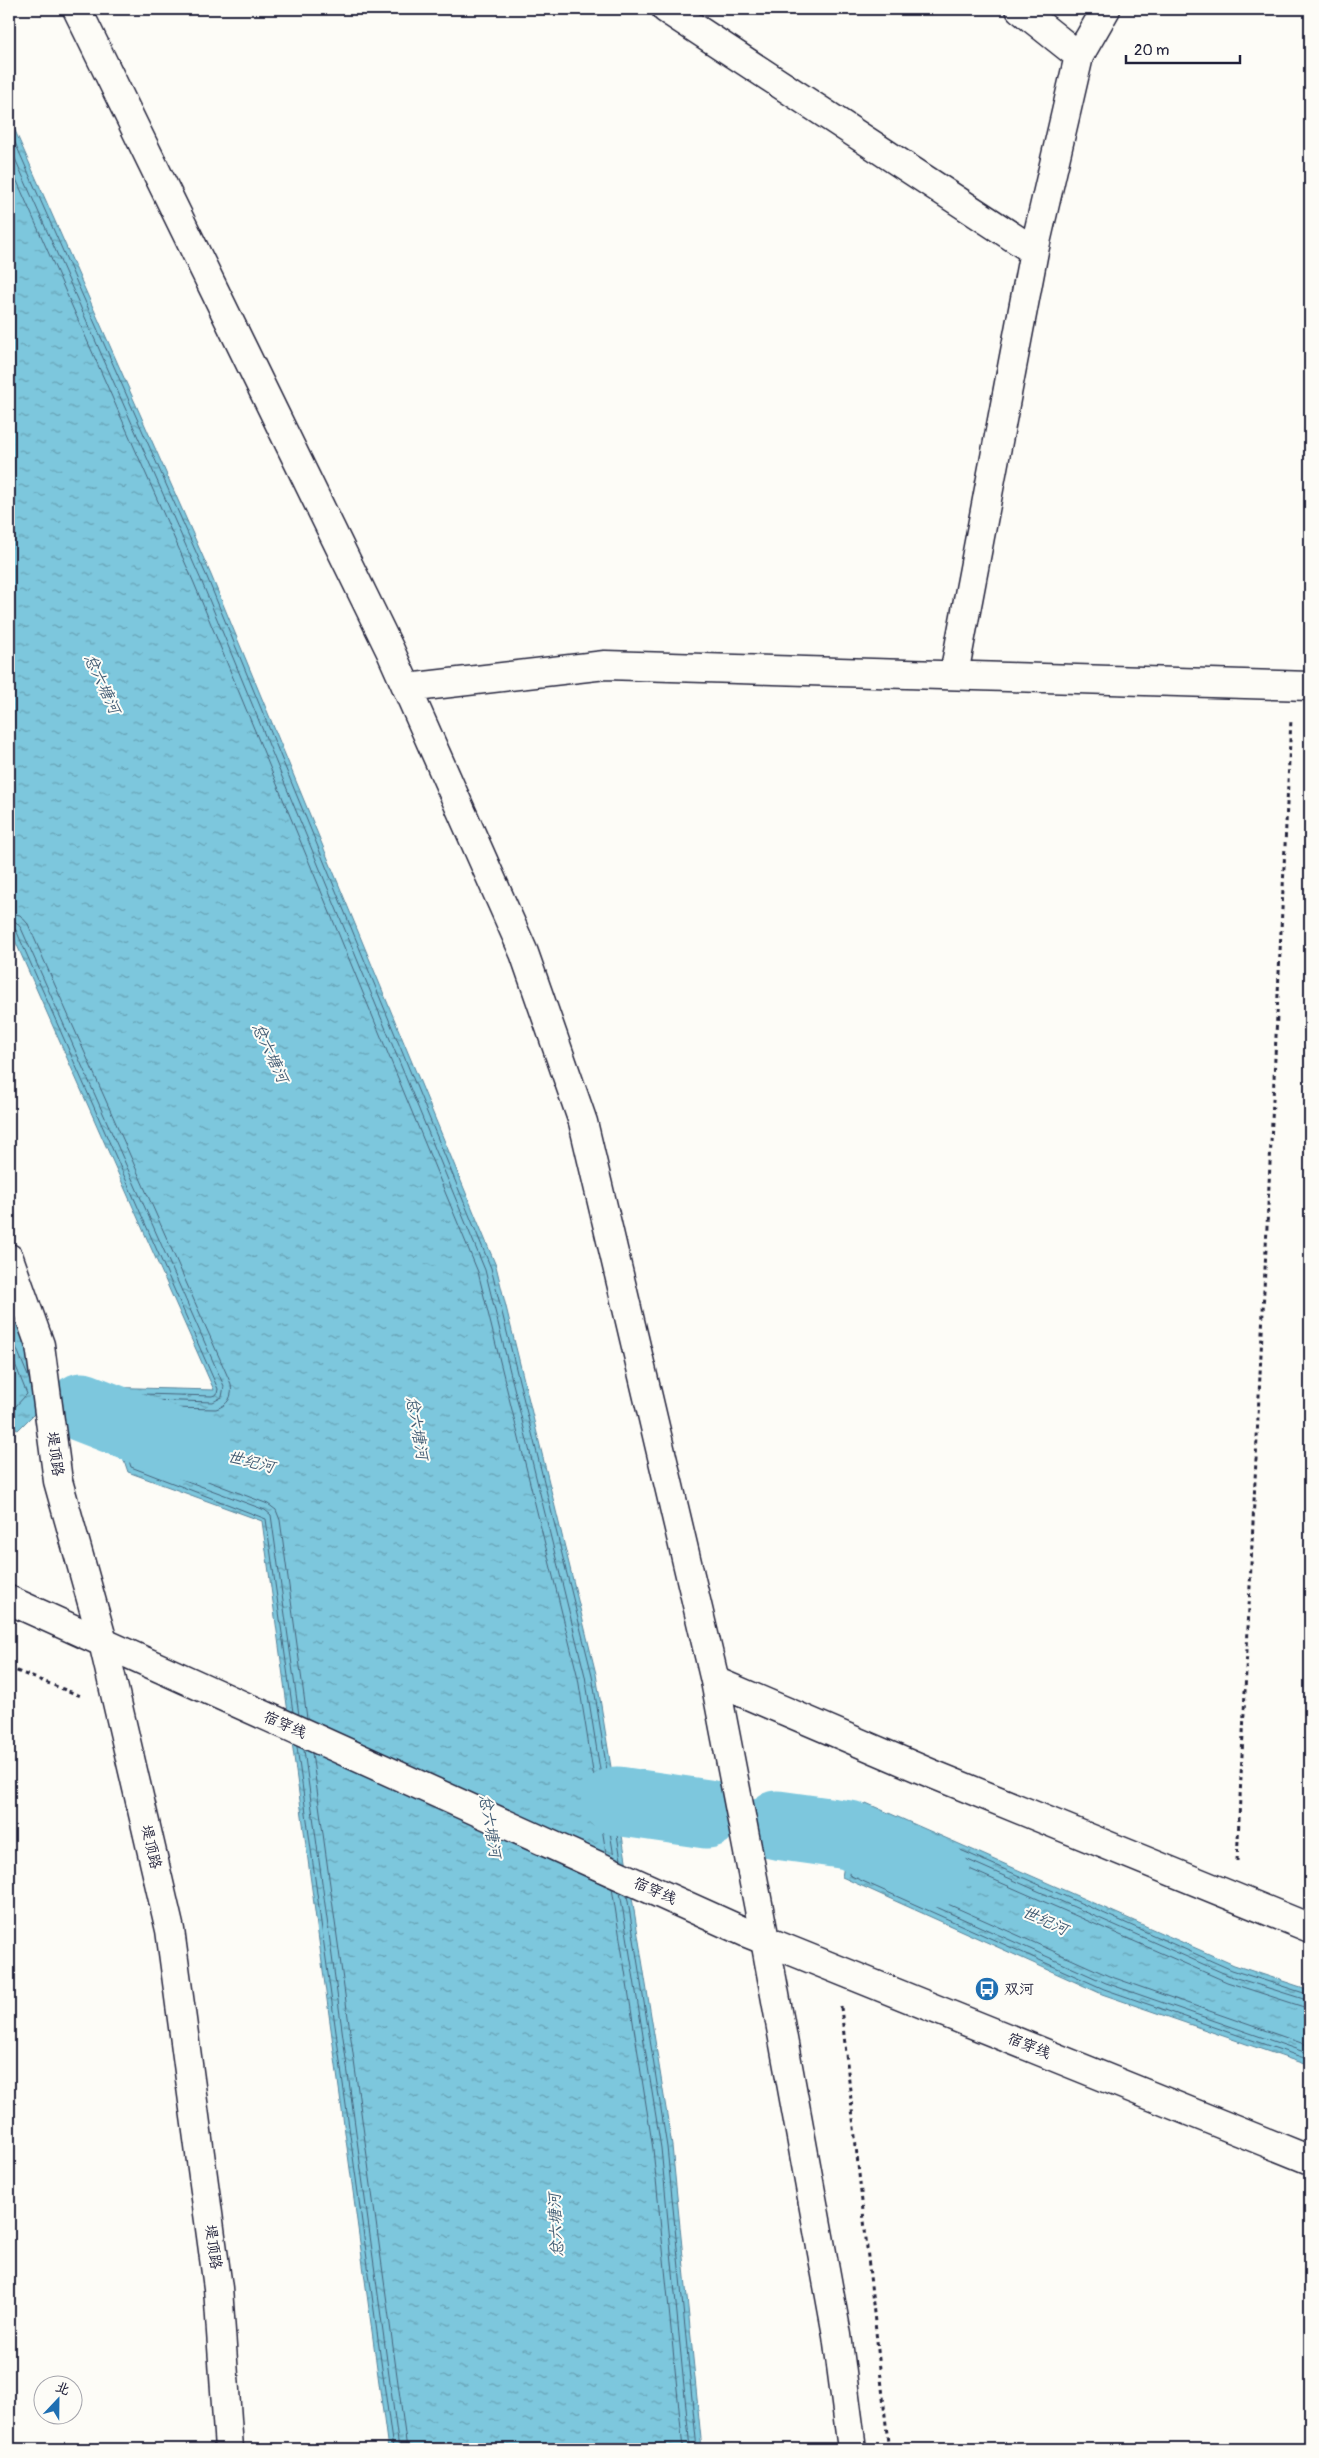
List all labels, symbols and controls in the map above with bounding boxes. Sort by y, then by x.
scale bar [1126,32,1240,64]
text: 20 m [1134,41,1169,60]
water label: 总六塘河 [79,651,126,720]
water label: 总六塘河 [247,1020,294,1089]
water label: 总六塘河 [402,1395,433,1464]
street label: 堤顶路 [42,1430,68,1478]
water label: 世纪河 [225,1446,280,1478]
street label: 宿穿线 [261,1707,309,1743]
water label: 总六塘河 [475,1793,506,1862]
street label: 堤顶路 [137,1823,165,1871]
street label: 宿穿线 [631,1873,679,1909]
water label: 世纪河 [1019,1902,1074,1941]
bus stop icon: 双河 [974,1976,1000,2002]
place label: 双河 [1004,1980,1034,1999]
street label: 宿穿线 [1005,2029,1053,2063]
water label: 总六塘河 [544,2190,568,2257]
street label: 堤顶路 [200,2223,226,2271]
north arrow [32,2376,82,2426]
text: 北 [53,2378,72,2399]

